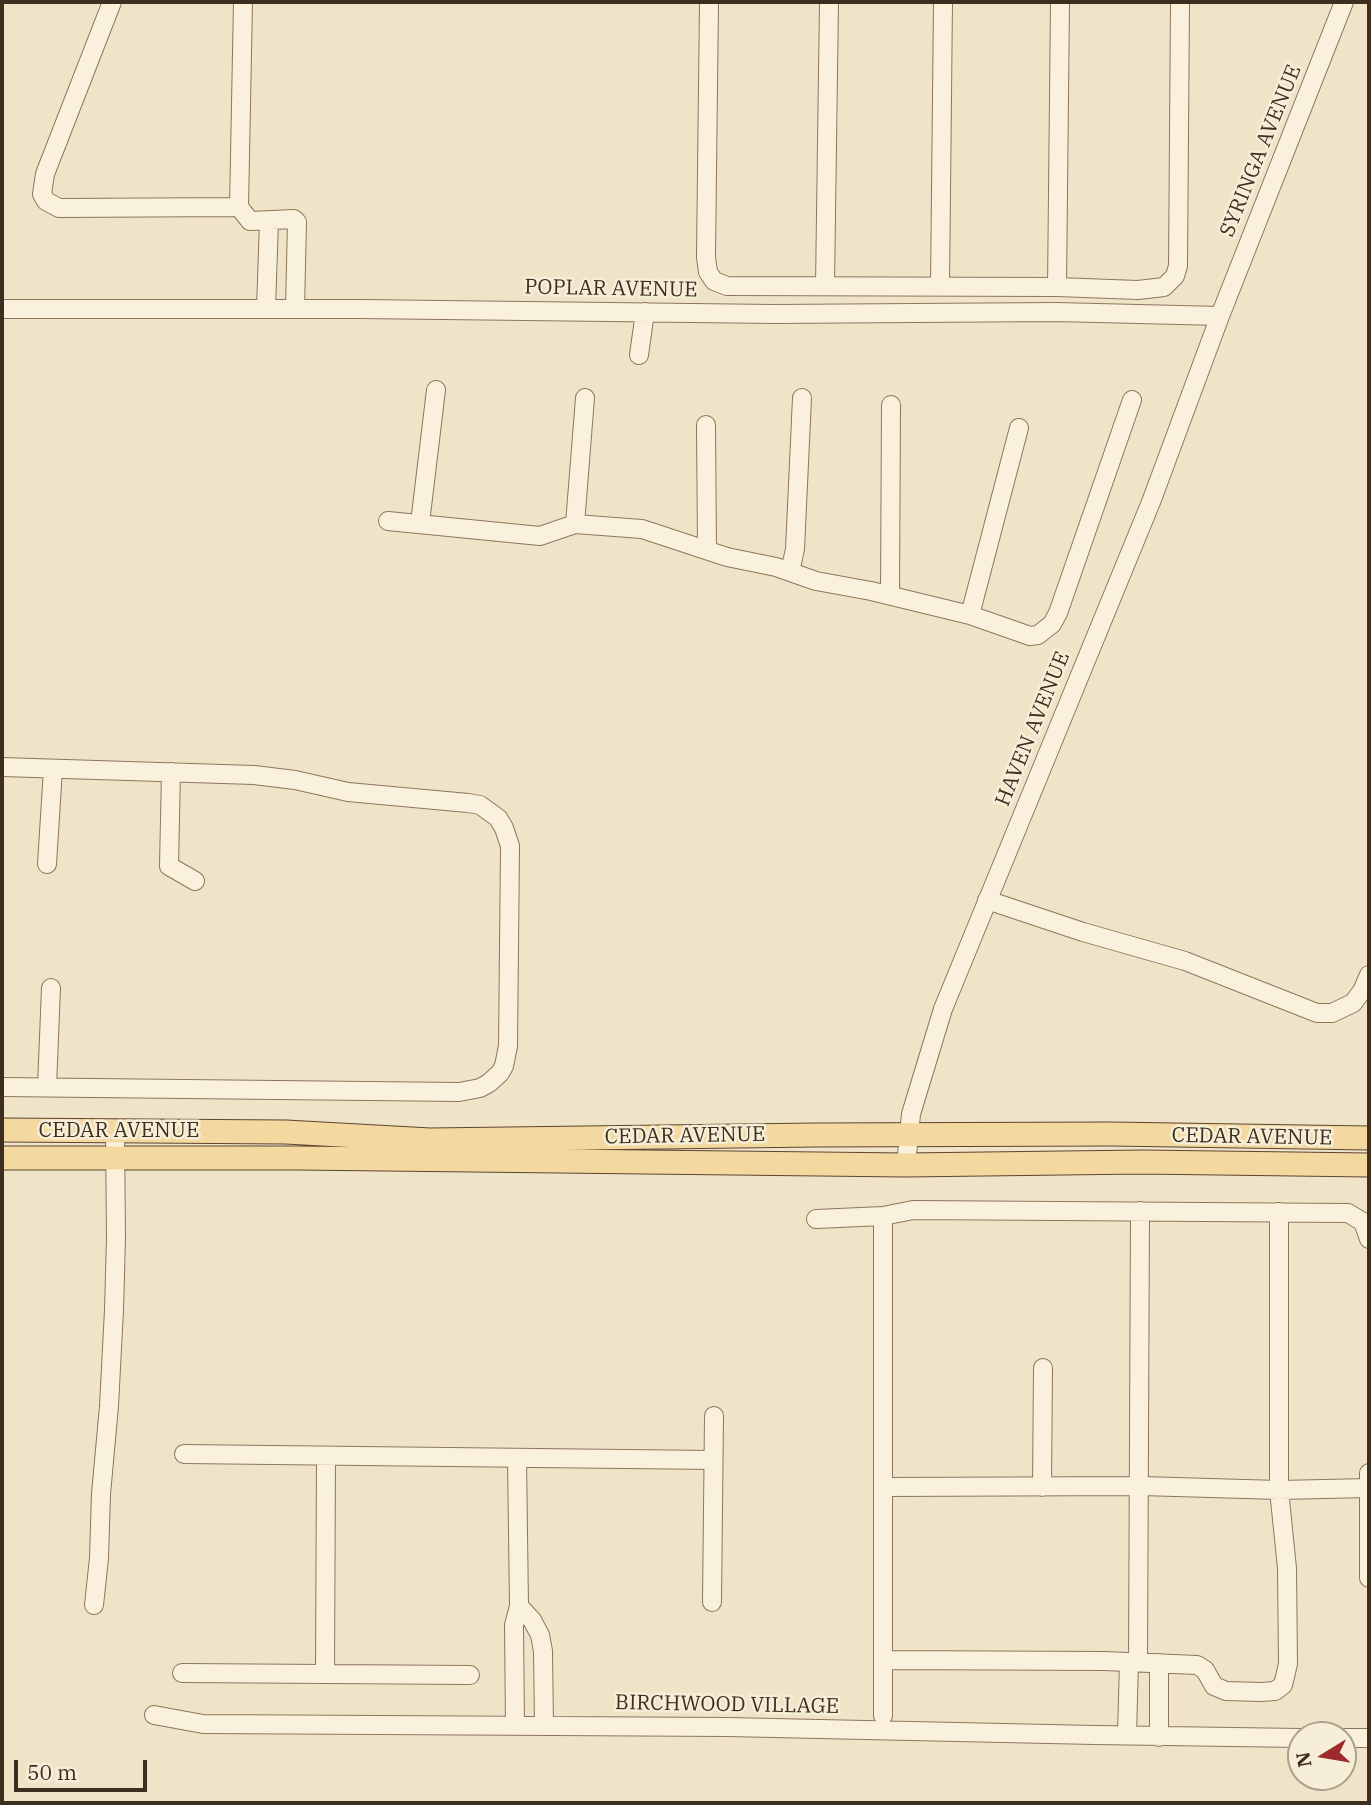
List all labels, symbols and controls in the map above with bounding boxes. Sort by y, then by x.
street label: SYRINGA AVENUE [1215,61,1307,241]
street label: POPLAR AVENUE [524,275,698,303]
street label: HAVEN AVENUE [991,648,1075,810]
street label: CEDAR AVENUE [39,1118,199,1144]
street label: CEDAR AVENUE [604,1122,766,1150]
street label: CEDAR AVENUE [1171,1123,1333,1151]
street label: BIRCHWOOD VILLAGE [615,1690,839,1720]
north arrow [1287,1721,1357,1791]
scale bar [18,1745,150,1789]
text: N [1290,1750,1317,1769]
text: 50 m [27,1758,77,1786]

